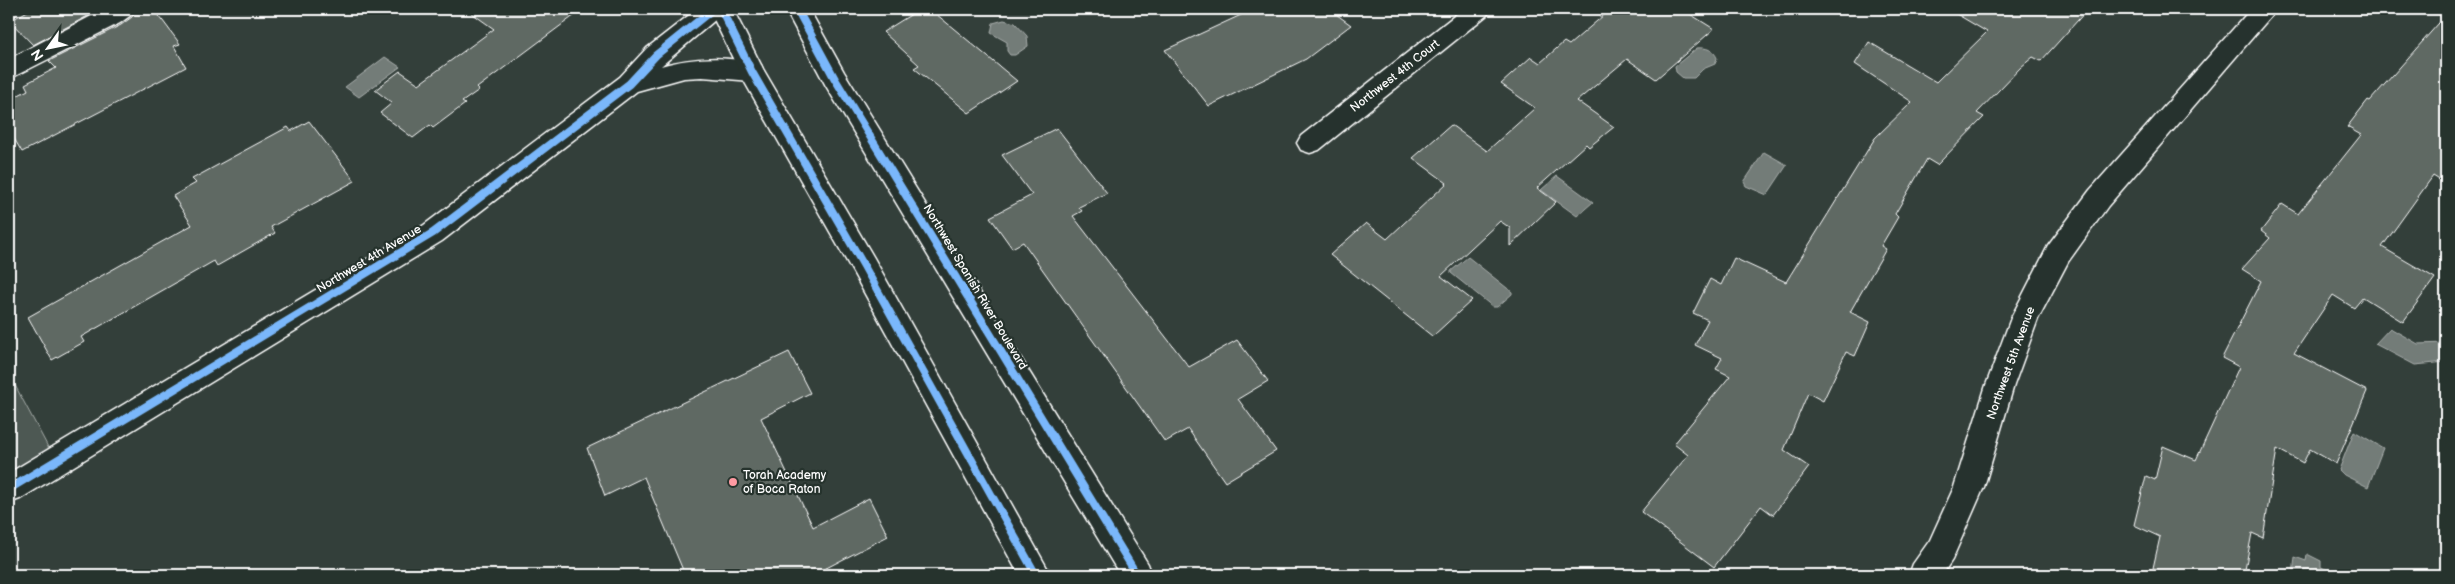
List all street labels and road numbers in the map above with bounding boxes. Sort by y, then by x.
street label: Northwest 4th Court [1347,36,1443,116]
street label: Northwest Spanish River Boulevard [920,201,1031,373]
street label: Northwest 4th Avenue [314,222,424,296]
street label: Northwest 5th Avenue [1984,304,2038,422]

